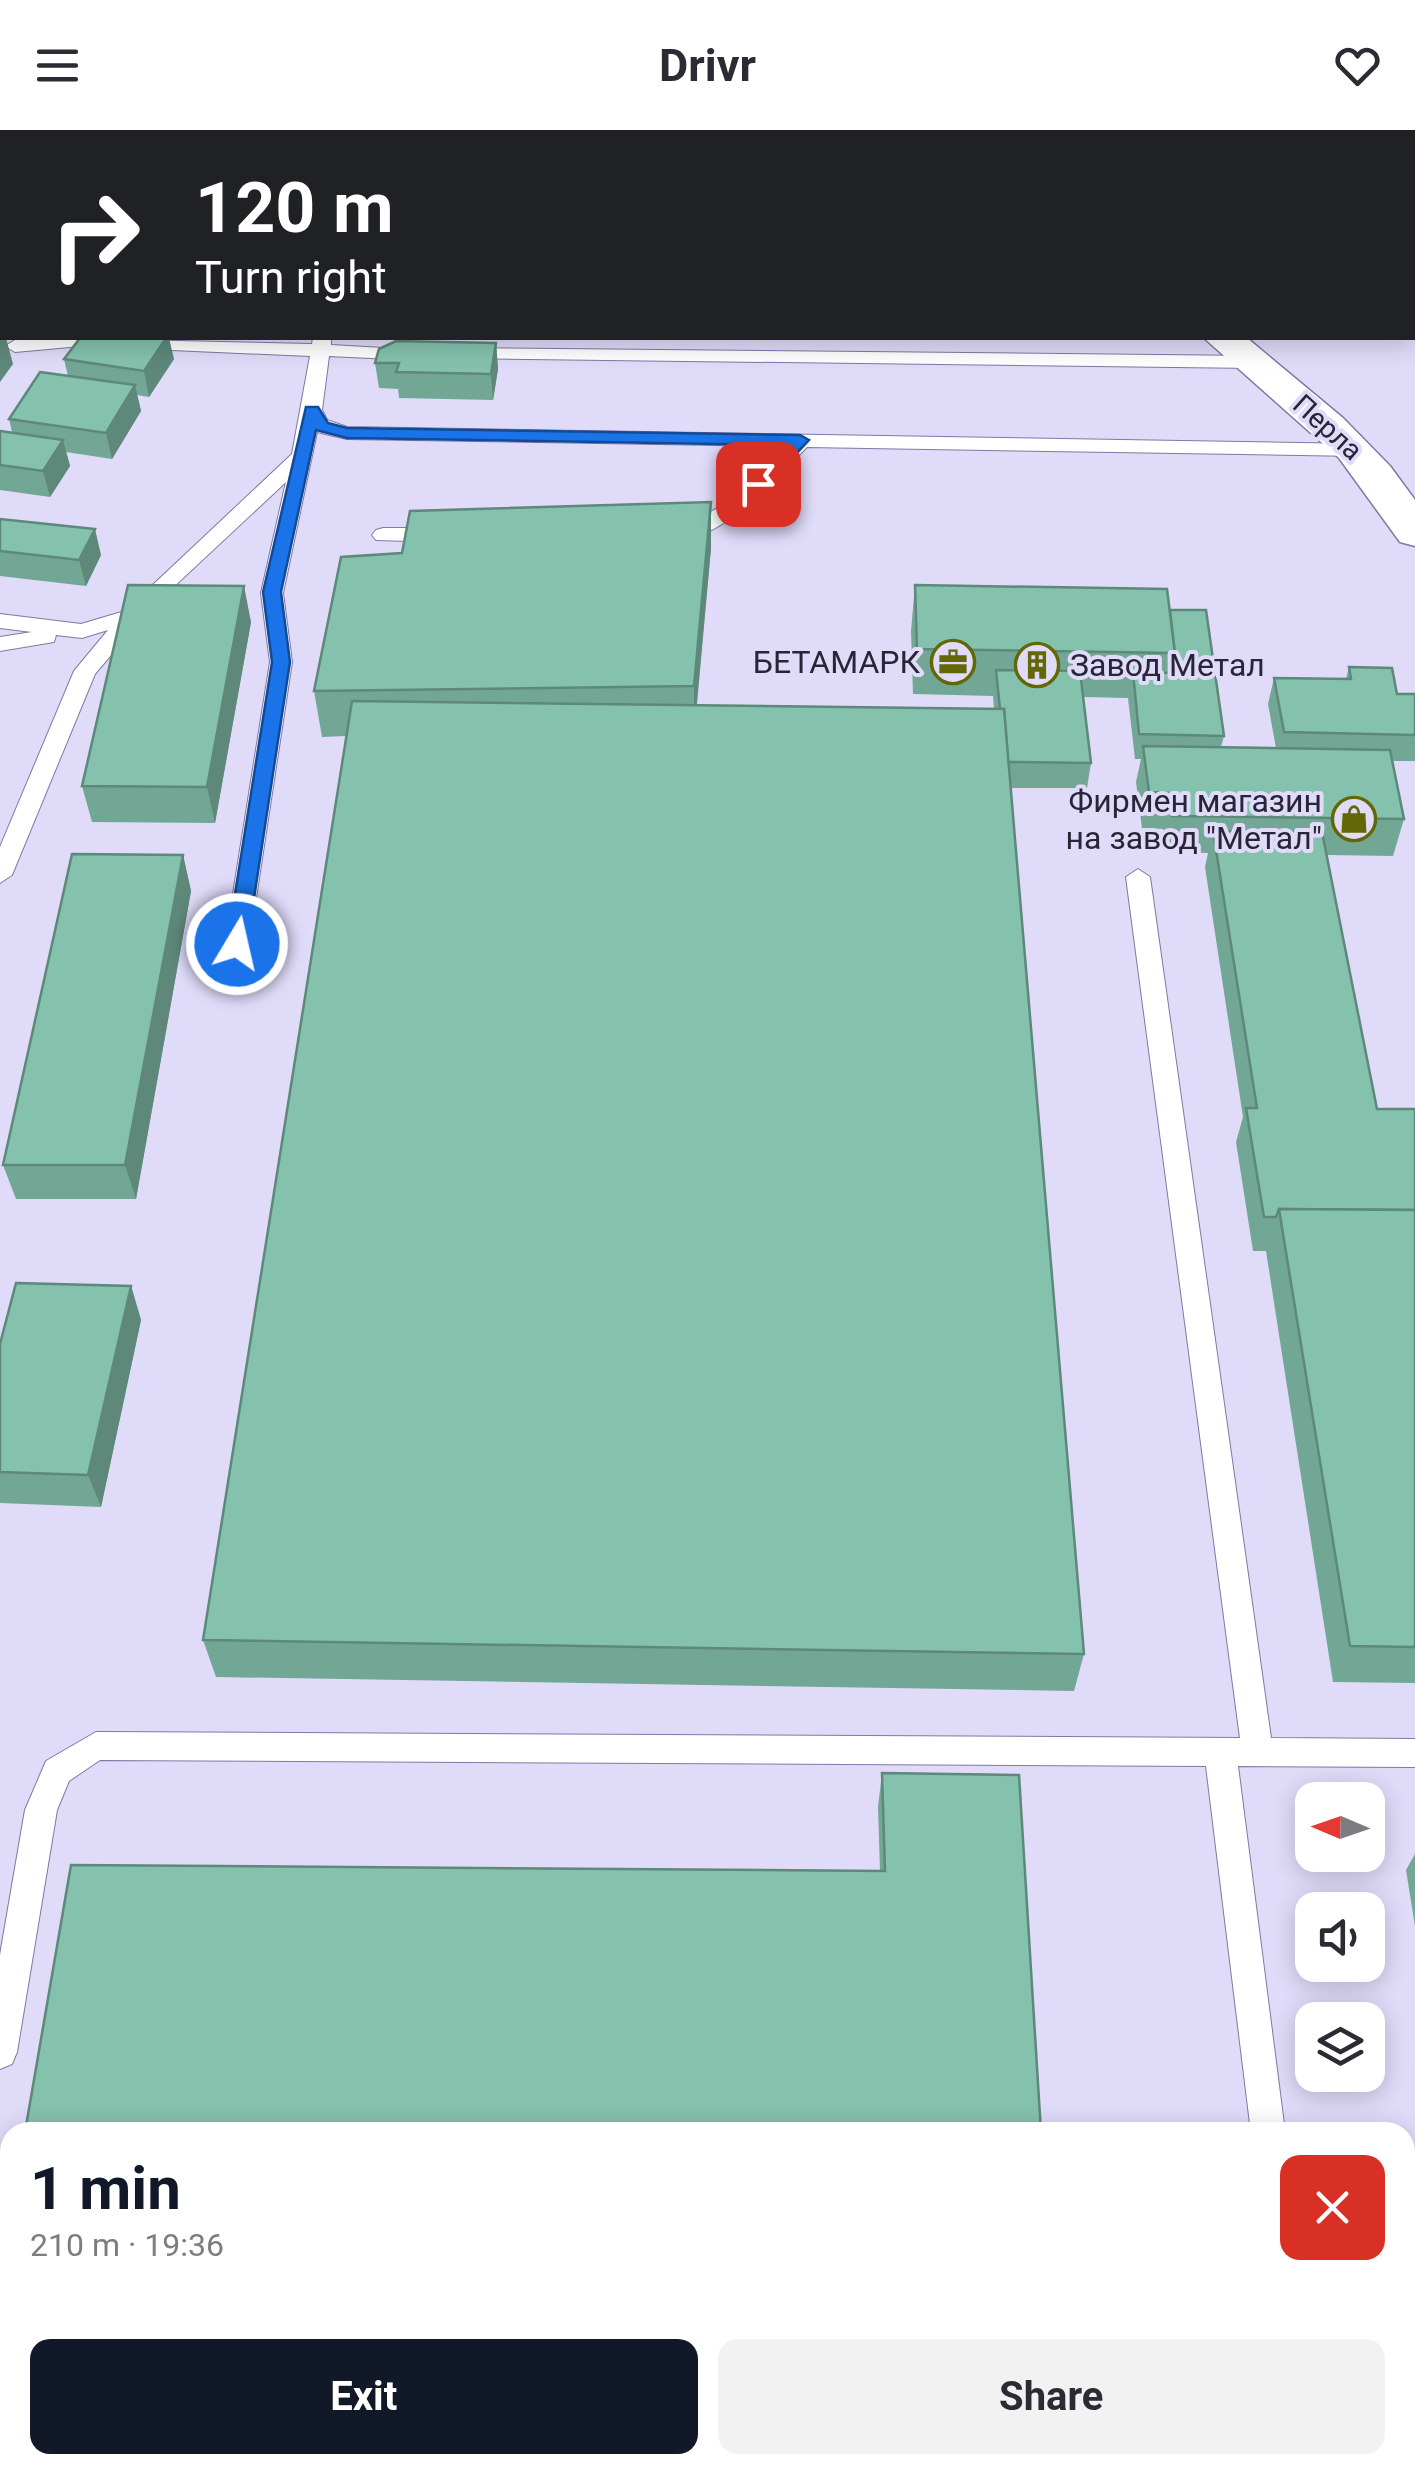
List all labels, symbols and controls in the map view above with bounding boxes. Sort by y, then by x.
icon: menu [30,38,85,93]
icon: heart [1330,38,1385,93]
text: Drivr [659,39,756,92]
text: 120 m [195,167,394,249]
icon: right [30,170,160,300]
text: Turn right [195,251,387,304]
street label: Перла [1286,388,1369,467]
pin [716,442,801,527]
icon: arrive [731,457,786,512]
office icon: БЕТАМАРК [930,639,976,685]
building icon: Завод Метал [1014,642,1060,688]
place label: БЕТАМАРК [753,643,920,681]
place label: Завод Метал [1070,646,1265,684]
place label: Фирмен магазин на завод "Метал" [1066,782,1322,857]
shop icon: Фирмен магазин на завод "Метал" [1331,796,1377,842]
position arrow [185,892,289,996]
north arrow [1295,1782,1385,1872]
map controls [1295,1782,1385,2092]
button: sound [1295,1892,1385,1982]
button: layers [1295,2002,1385,2092]
text: 1 min [30,2153,181,2224]
button: close [1280,2155,1385,2260]
text: 210 m · 19:36 [30,2226,224,2264]
button: Exit [30,2339,698,2454]
button: Share [718,2339,1385,2454]

